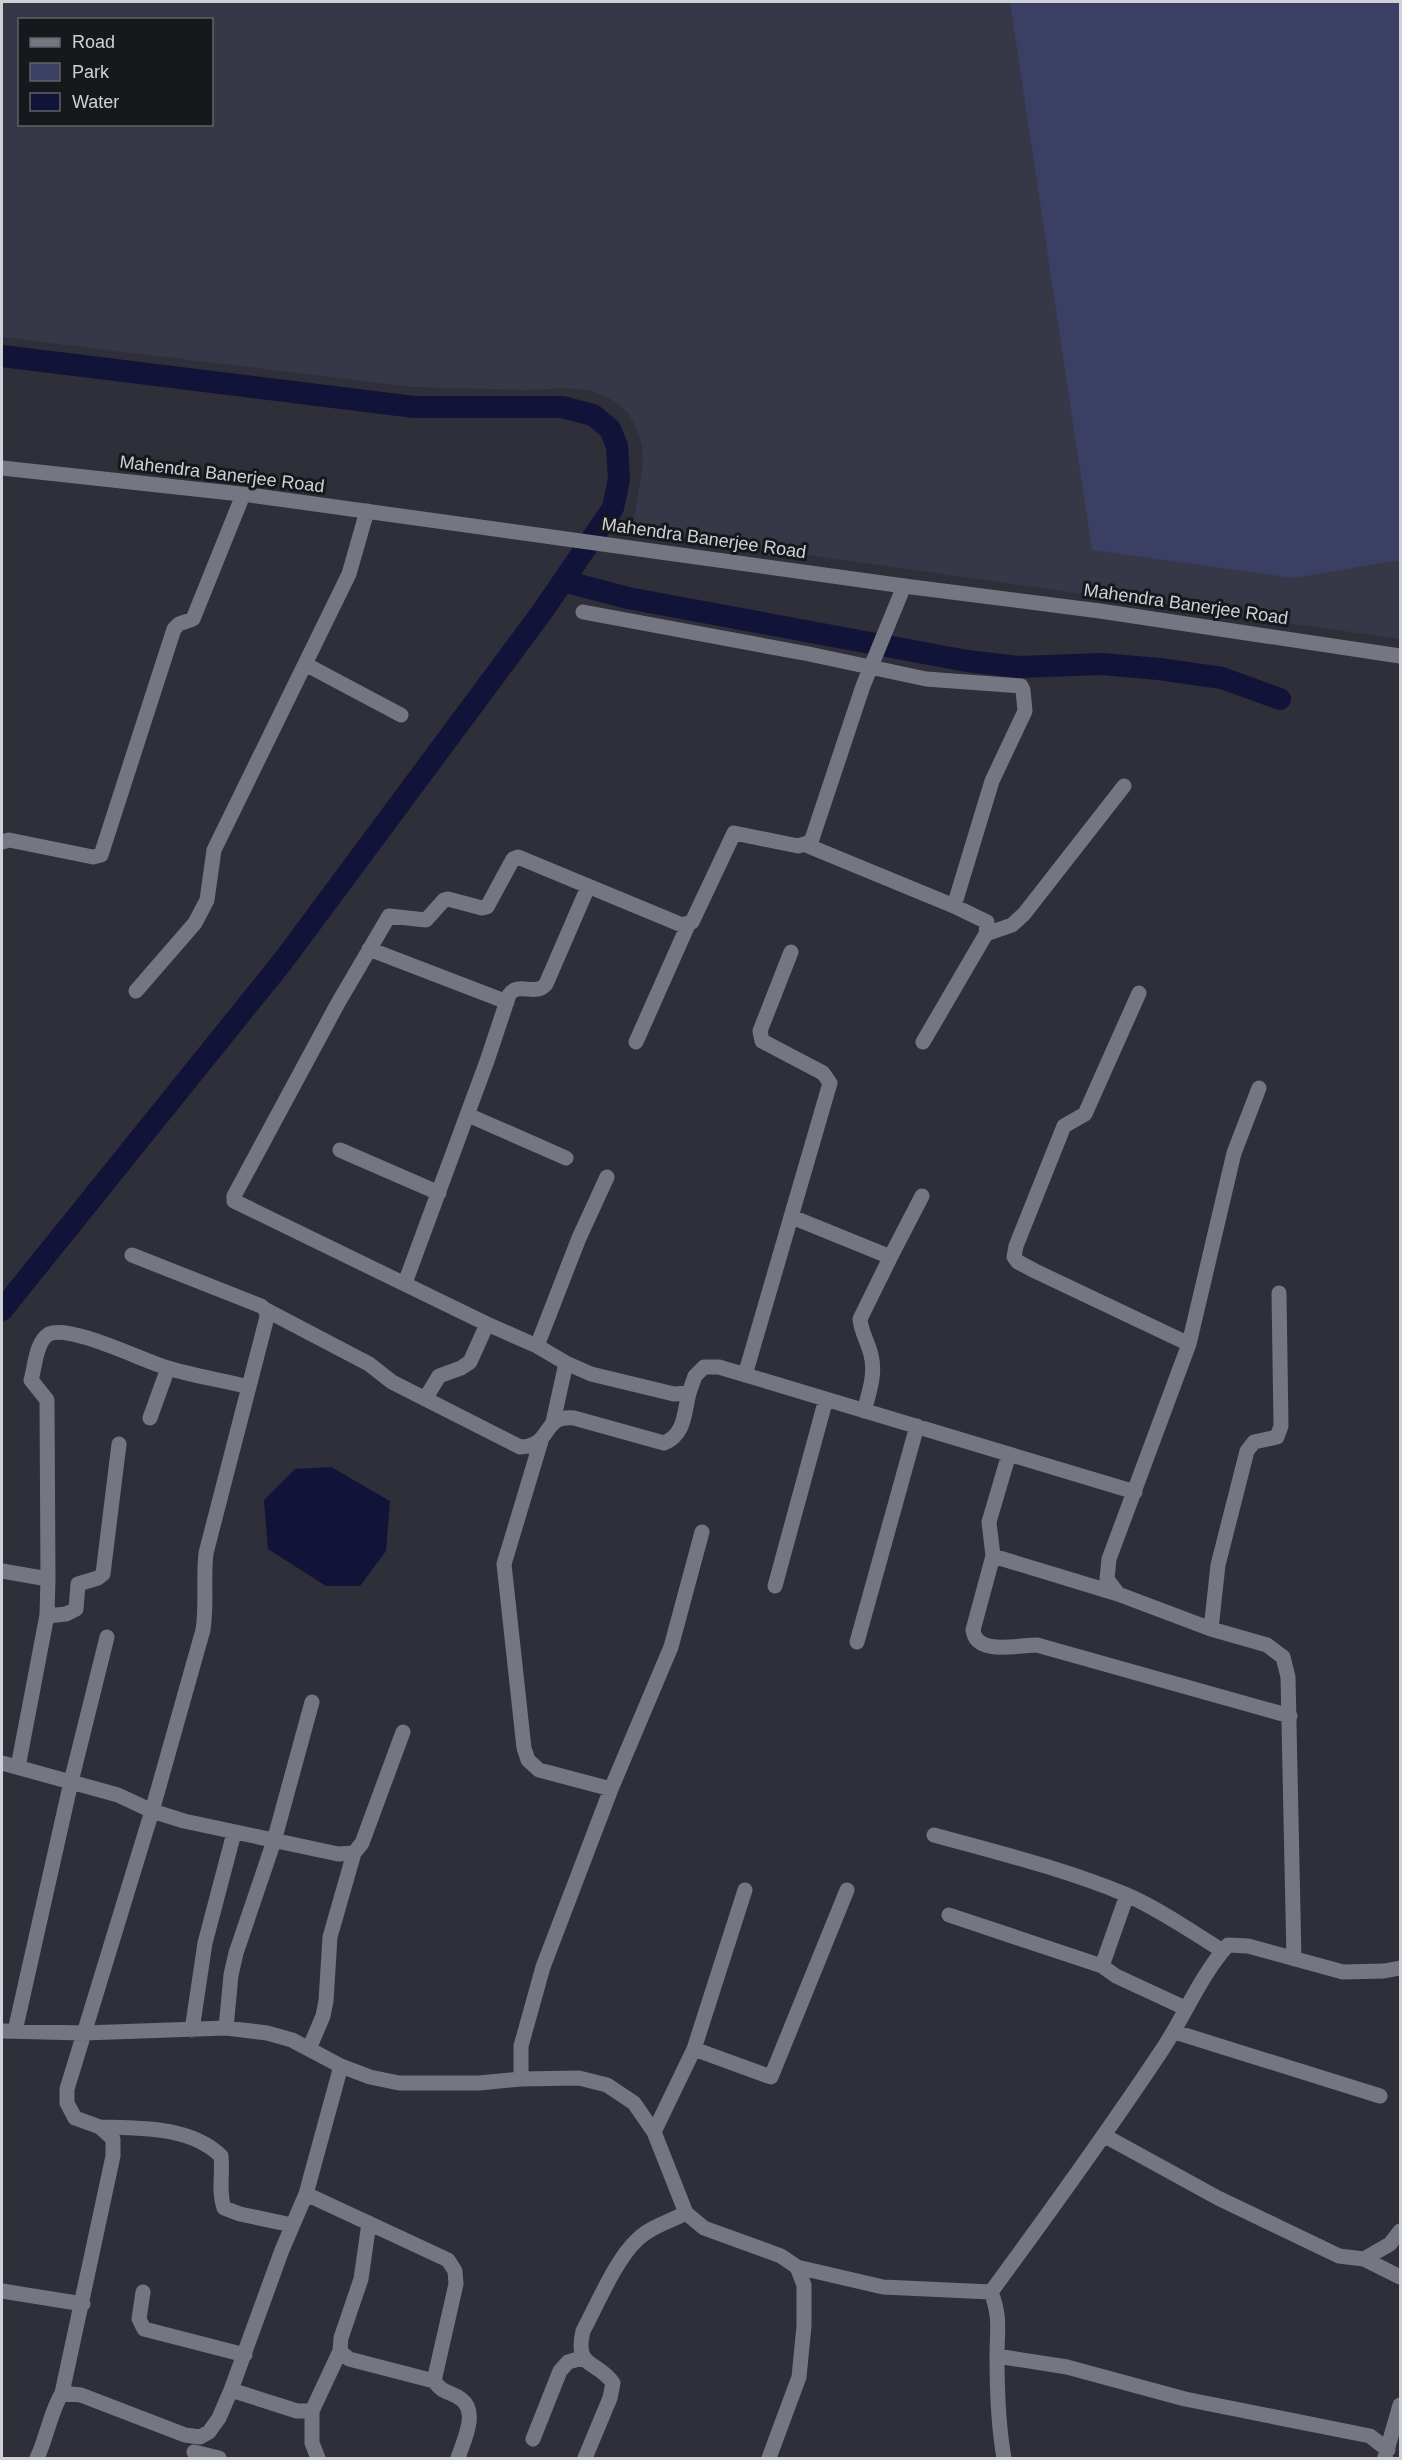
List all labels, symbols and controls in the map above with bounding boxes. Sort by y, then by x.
legend [18,18,213,126]
text: Road [72,32,115,52]
text: Park [72,62,110,82]
text: Water [72,92,119,112]
street label: Mahendra Banerjee Road [118,452,326,496]
street label: Mahendra Banerjee Road [601,514,807,562]
street label: Mahendra Banerjee Road [1083,580,1289,628]

